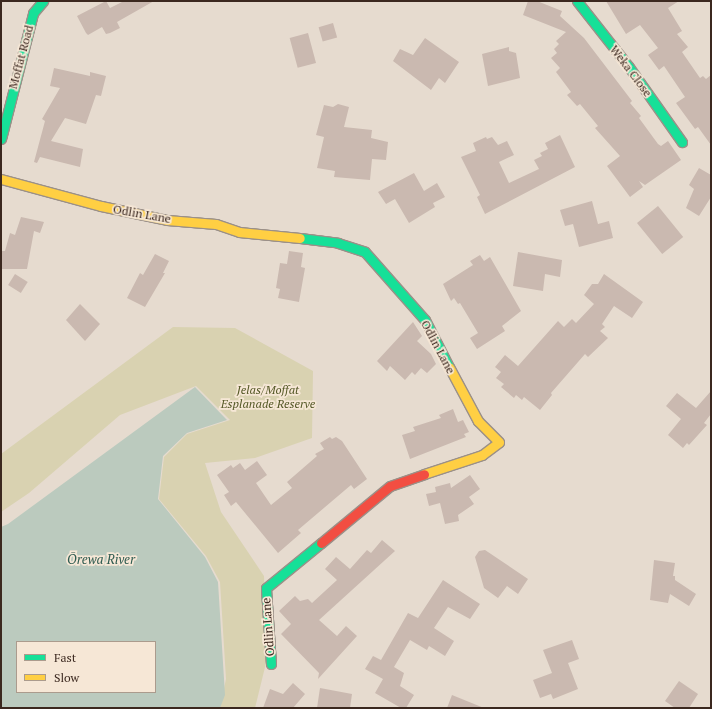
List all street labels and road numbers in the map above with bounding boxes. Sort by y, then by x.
street label: Moffat Road [6,24,36,90]
street label: Weka Close [607,42,655,100]
street label: Odlin Lane [112,202,172,226]
street label: Odlin Lane [418,318,458,376]
street label: Odlin Lane [259,597,277,657]

